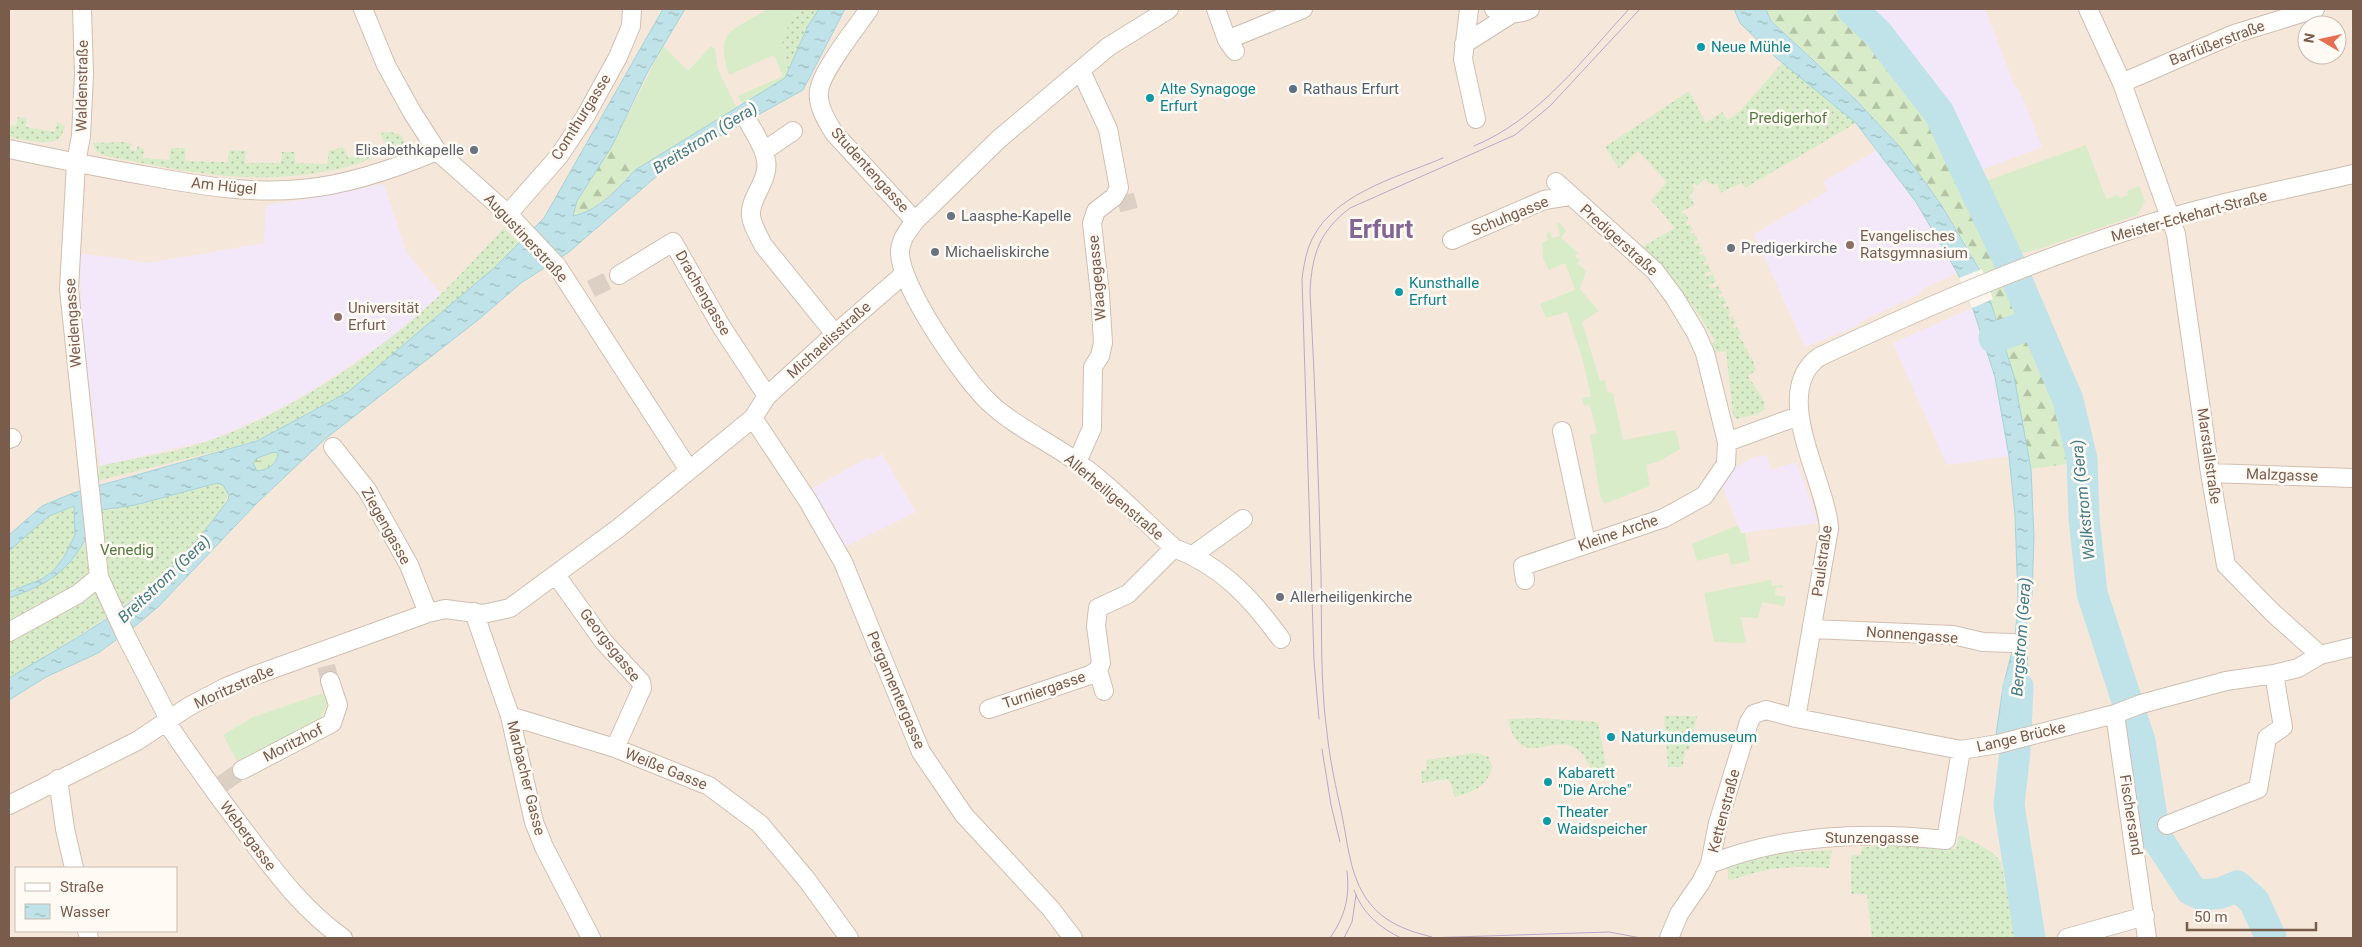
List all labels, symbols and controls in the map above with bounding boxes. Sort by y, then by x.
north arrow [2297,15,2347,65]
street label: Barfüßerstraße [2167,17,2267,69]
text: N [2300,32,2318,44]
place label: Neue Mühle [1711,38,1791,56]
street label: Waldenstraße [72,40,92,132]
marker: Neue Mühle [1695,41,1707,53]
street label: Comthurgasse [547,71,615,163]
place label: Alte Synagoge Erfurt [1160,80,1256,115]
place label: Rathaus Erfurt [1303,80,1399,98]
marker: Rathaus Erfurt [1287,83,1299,95]
marker: Alte Synagoge Erfurt [1144,92,1156,104]
water label: Breitstrom (Gera) [649,98,761,178]
park label: Predigerhof [1749,109,1828,127]
street label: Studentengasse [827,124,913,216]
place label: Elisabethkapelle [355,141,464,159]
marker: Elisabethkapelle [468,144,480,156]
street label: Am Hügel [190,174,258,198]
street label: Meister-Eckehart-Straße [2109,186,2269,245]
street label: Augustinerstraße [480,190,572,286]
street label: Schuhgasse [1469,192,1551,240]
street label: Predigerstraße [1576,200,1662,280]
place label: Laasphe-Kapelle [961,207,1071,225]
marker: Laasphe-Kapelle [945,210,957,222]
district label: Erfurt [1349,215,1413,244]
place label: Evangelisches Ratsgymnasium [1860,227,1968,262]
street label: Waagegasse [1084,234,1110,322]
place label: Predigerkirche [1741,239,1837,257]
marker: Evangelisches Ratsgymnasium [1844,239,1856,251]
marker: Predigerkirche [1725,242,1737,254]
place label: Michaeliskirche [945,243,1049,261]
marker: Michaeliskirche [929,246,941,258]
street label: Drachengasse [671,247,735,339]
place label: Kunsthalle Erfurt [1409,274,1479,309]
street label: Weidengasse [61,278,85,368]
marker: Kunsthalle Erfurt [1393,286,1405,298]
street label: Michaelisstraße [783,298,875,382]
place label: Universität Erfurt [348,299,419,334]
marker: Universität Erfurt [332,311,344,323]
street label: Marstallstraße [2193,407,2225,505]
water label: Walkstrom (Gera) [2067,439,2099,561]
street label: Allerheiligenstraße [1061,450,1167,544]
street label: Malzgasse [2246,465,2318,485]
street label: Ziegengasse [357,484,415,568]
street label: Kleine Arche [1576,511,1660,555]
street label: Paulstraße [1808,524,1836,598]
water label: Breitstrom (Gera) [114,531,214,627]
park label: Venedig [100,541,154,559]
water label: Bergstrom (Gera) [2007,577,2035,697]
place label: Allerheiligenkirche [1290,588,1412,606]
marker: Allerheiligenkirche [1274,591,1286,603]
street label: Georgsgasse [576,605,644,685]
street label: Nonnengasse [1865,623,1959,647]
street label: Pergamentergasse [863,628,929,752]
street label: Moritzstraße [191,661,277,713]
street label: Turniergasse [1000,667,1088,713]
street label: Lange Brücke [1975,718,2067,756]
street label: Marbacher Gasse [503,719,549,837]
street label: Moritzhof [260,720,327,766]
place label: Naturkundemuseum [1621,728,1757,746]
marker: Naturkundemuseum [1605,731,1617,743]
street label: Weiße Gasse [622,744,710,794]
place label: Kabarett "Die Arche" [1558,764,1632,799]
street label: Kettenstraße [1704,767,1744,855]
street label: Fischersand [2116,773,2146,857]
marker: Kabarett "Die Arche" [1542,776,1554,788]
street label: Webergasse [216,798,280,874]
place label: Theater Waidspeicher [1557,803,1647,838]
marker: Theater Waidspeicher [1541,815,1553,827]
street label: Stunzengasse [1825,829,1919,847]
legend [15,867,178,932]
text: Straße [60,878,104,896]
scale bar [2187,900,2316,932]
text: Wasser [60,903,110,921]
text: 50 m [2194,908,2228,926]

